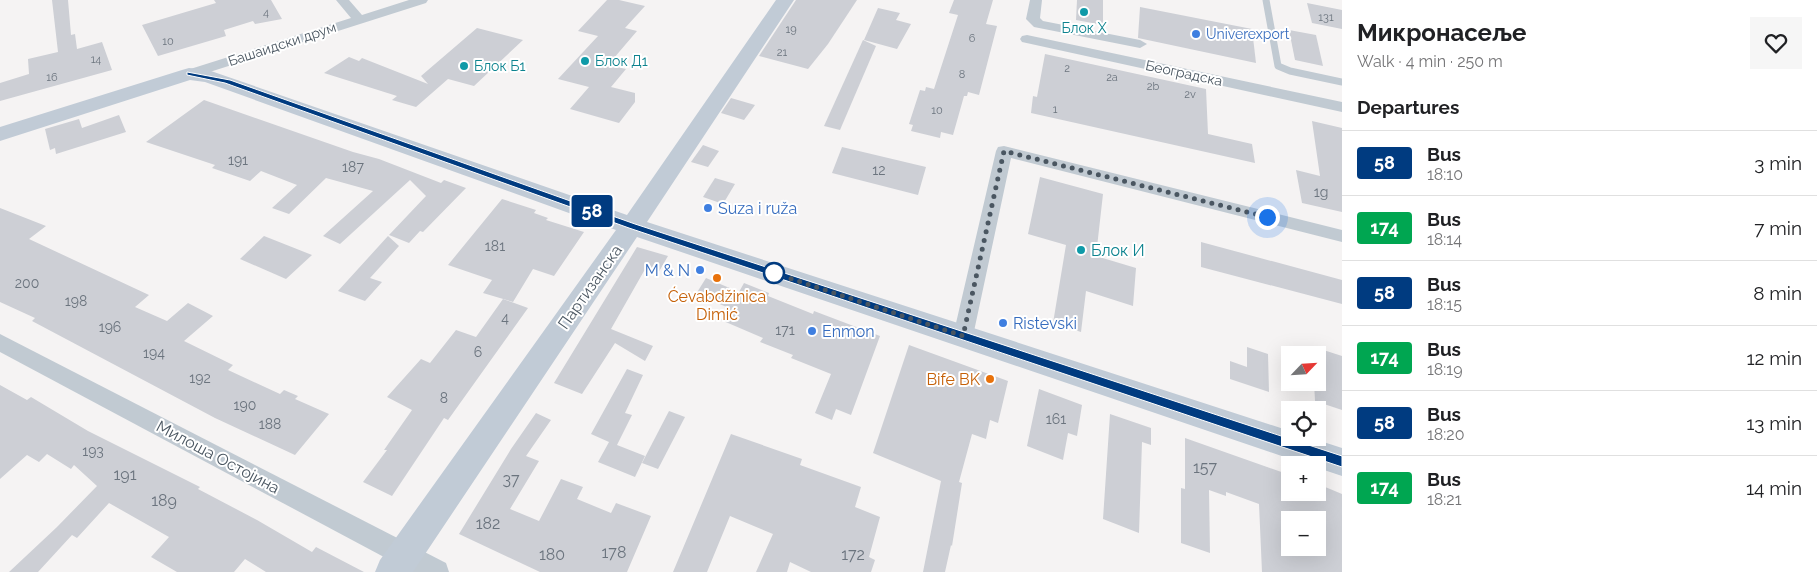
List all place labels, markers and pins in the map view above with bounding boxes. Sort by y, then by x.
marker: Блок Х [1078,6,1090,18]
place label: Блок Х [1061,20,1107,36]
place label: Univerexport [1206,26,1290,42]
marker: Univerexport [1190,28,1202,40]
place label: Блок Д1 [595,53,648,69]
marker: Блок Д1 [579,55,591,67]
place label: Блок Б1 [474,58,525,74]
marker: Блок Б1 [458,60,470,72]
place label: Suza i ruža [718,199,797,218]
marker: Suza i ruža [702,202,714,214]
place label: Блок И [1091,241,1145,260]
marker: Блок И [1075,244,1087,256]
place label: M & N [645,261,690,280]
unlabelled marker [763,262,785,284]
marker: M & N [694,264,706,276]
marker: Ćevabdžinica Dimić [711,272,723,284]
place label: Ćevabdžinica Dimić [668,286,766,324]
place label: Ristevski [1013,314,1077,333]
marker: Ristevski [997,317,1009,329]
place label: Enmon [822,322,875,341]
marker: Enmon [806,325,818,337]
place label: Bife BK [926,370,981,389]
marker: Bife BK [984,373,996,385]

